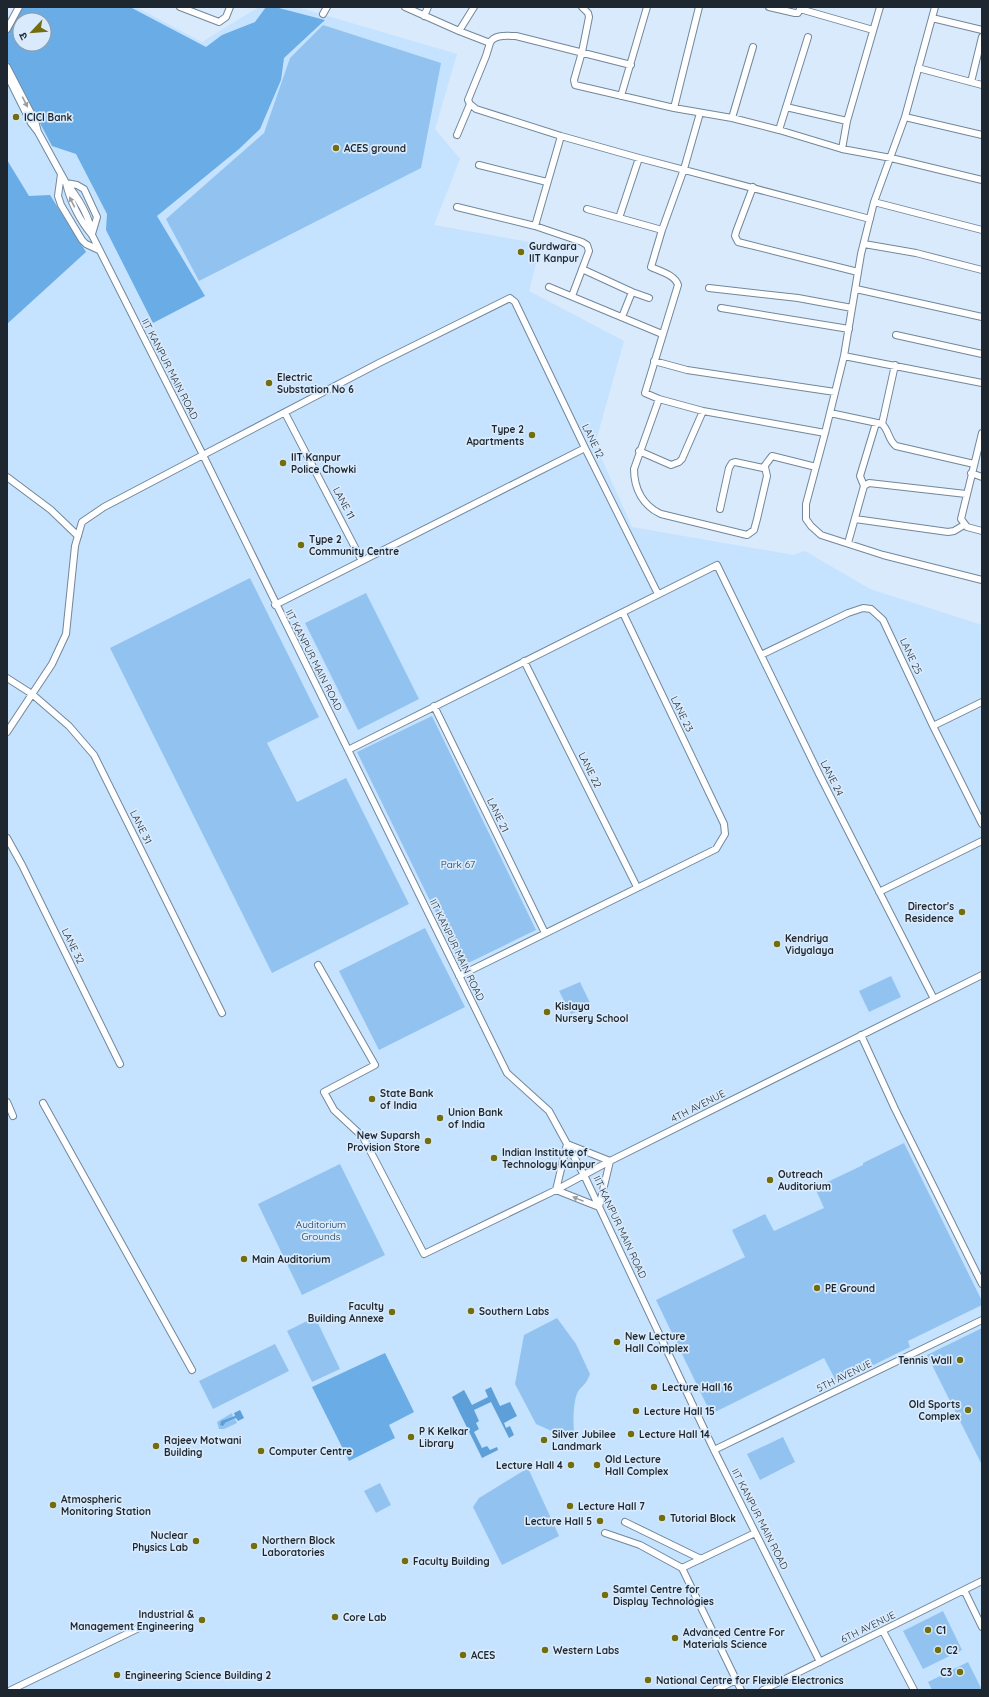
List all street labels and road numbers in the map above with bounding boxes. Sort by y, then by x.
street label: IIT KANPUR MAIN ROAD [139,316,201,422]
street label: LANE 12 [579,422,607,461]
street label: LANE 11 [330,485,358,521]
street label: IIT KANPUR MAIN ROAD [283,607,345,713]
street label: LANE 25 [897,636,925,676]
street label: LANE 23 [668,694,696,734]
street label: LANE 22 [575,750,605,791]
street label: LANE 24 [818,758,846,798]
street label: LANE 21 [484,796,512,834]
street label: LANE 31 [127,808,155,846]
street label: IIT KANPUR MAIN ROAD [427,897,487,1003]
street label: LANE 32 [59,926,87,966]
street label: 4TH AVENUE [669,1087,728,1125]
street label: IIT KANPUR MAIN ROAD [590,1174,650,1280]
street label: 5TH AVENUE [814,1357,874,1395]
street label: IIT KANPUR MAIN ROAD [729,1466,791,1572]
street label: 6TH AVENUE [838,1608,898,1646]

